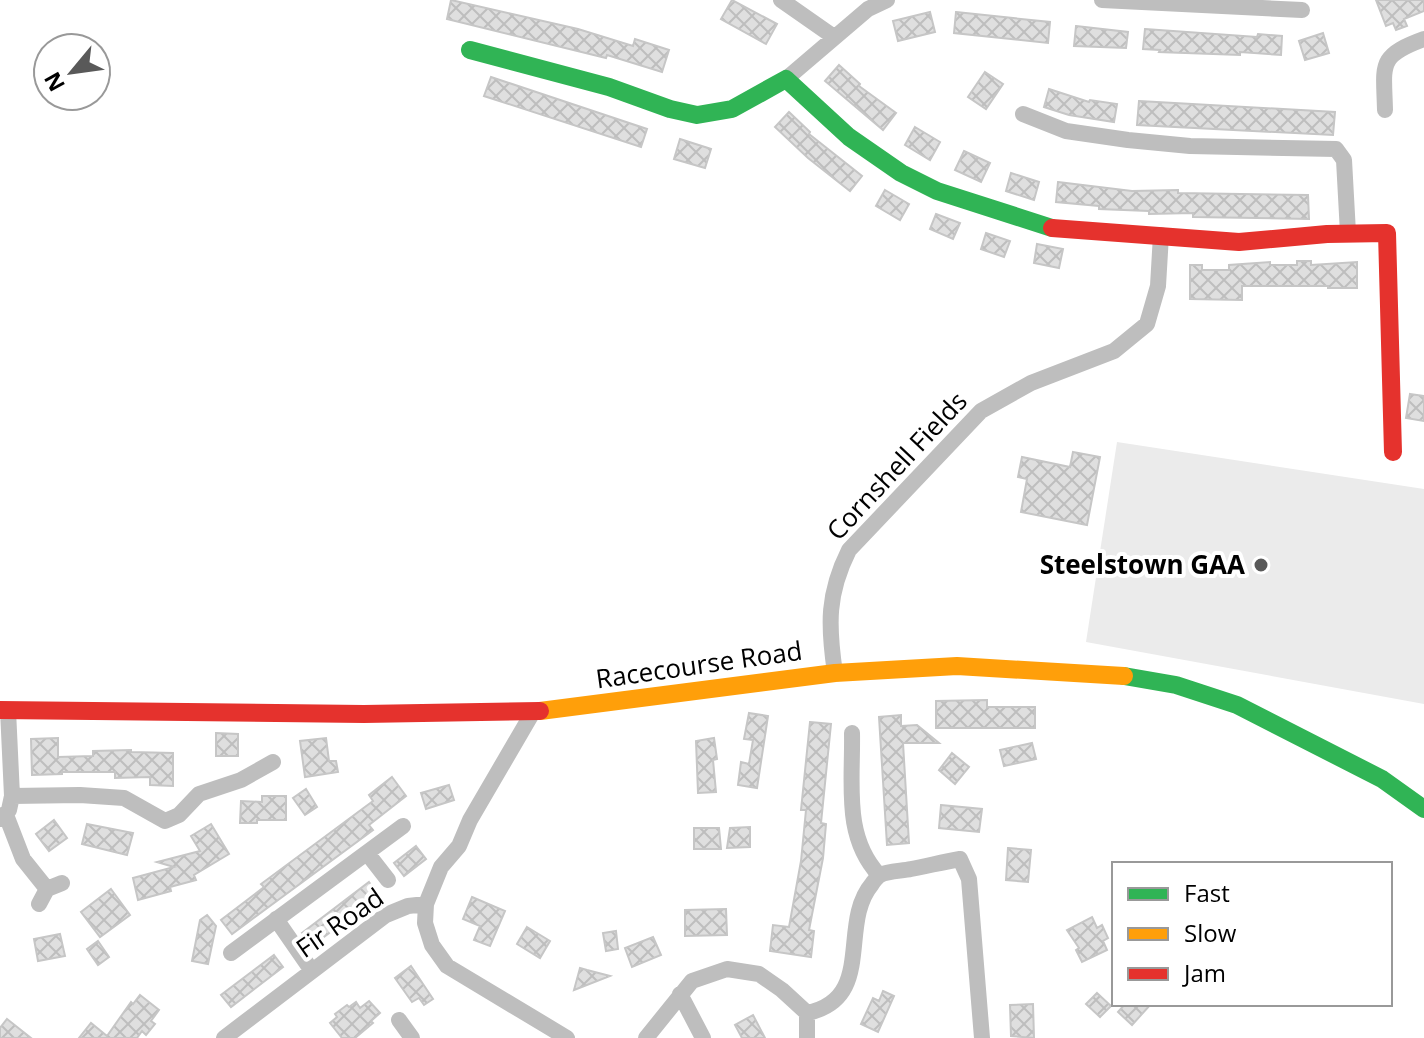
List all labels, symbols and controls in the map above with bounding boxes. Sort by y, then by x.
north arrow [32,32,112,112]
text: N [36,67,71,97]
street label: Cornshell Fields [818,383,975,547]
place label: Steelstown GAA [1040,546,1245,582]
marker: Steelstown GAA [1252,556,1270,574]
street label: Racecourse Road [593,632,804,696]
legend [1112,862,1392,1006]
text: Fast [1184,876,1230,909]
street label: Fir Road [288,879,390,965]
text: Slow [1184,916,1237,949]
text: Jam [1182,956,1226,989]

